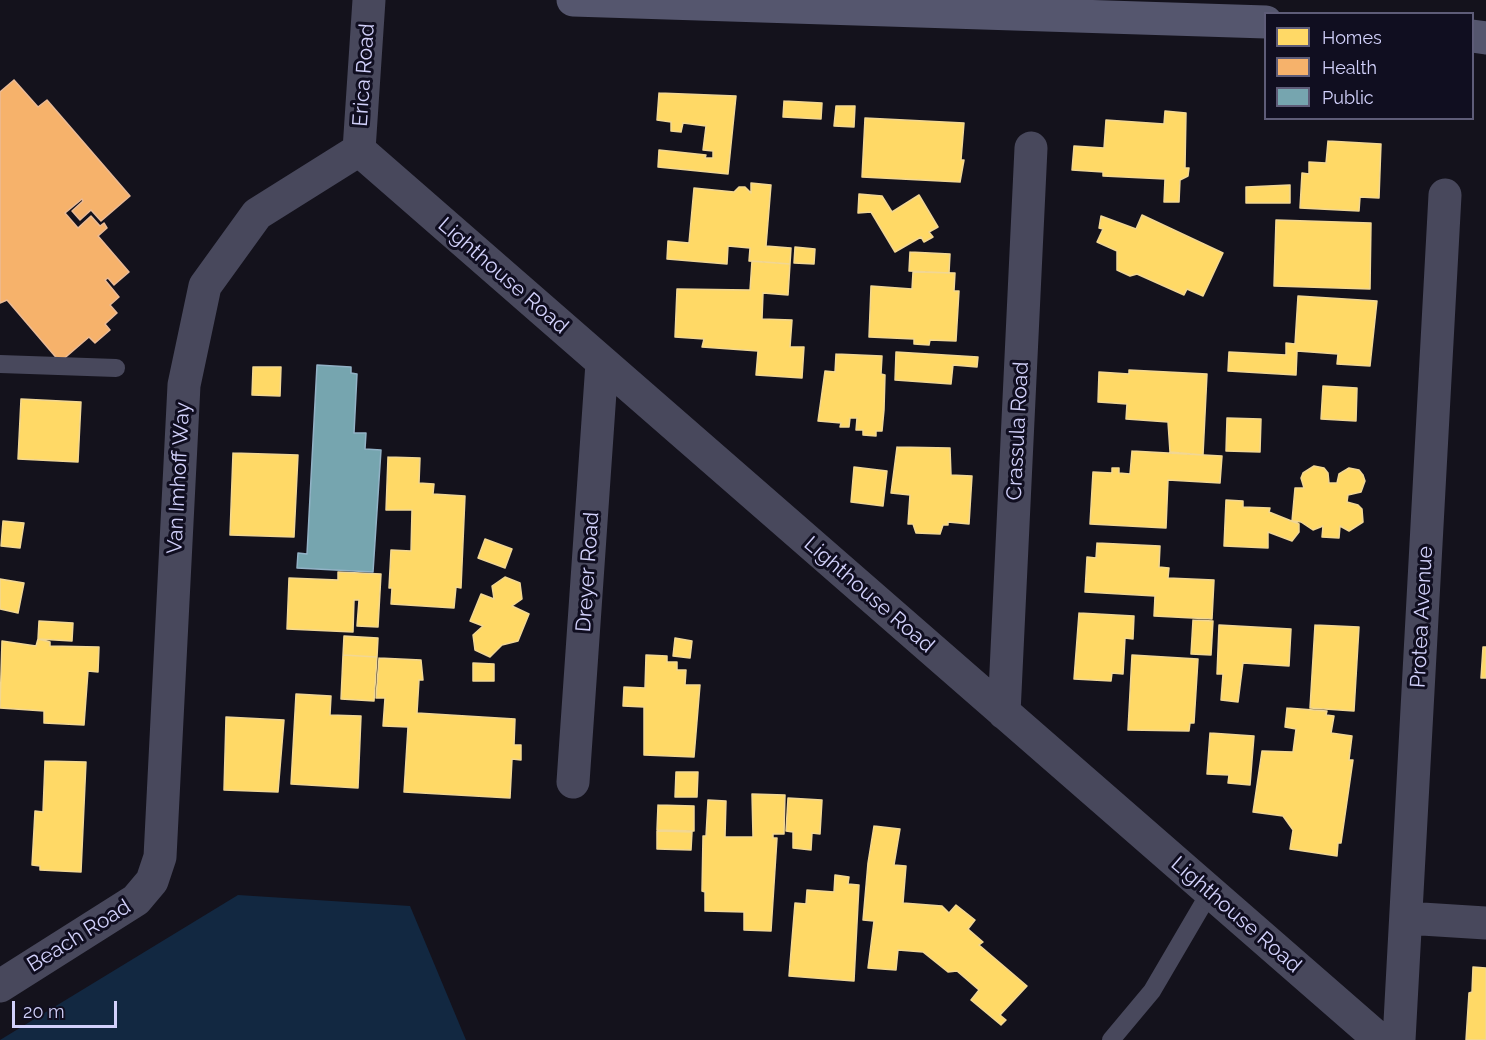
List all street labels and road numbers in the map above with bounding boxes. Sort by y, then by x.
street label: Erica Road [348,23,380,127]
street label: Lighthouse Road [433,213,573,339]
street label: Crassula Road [1002,361,1034,501]
street label: Van Imhoff Way [162,401,196,555]
street label: Dreyer Road [571,511,605,633]
street label: Lighthouse Road [799,532,939,658]
street label: Protea Avenue [1406,545,1438,689]
street label: Lighthouse Road [1166,852,1306,978]
street label: Beach Road [23,894,135,978]

